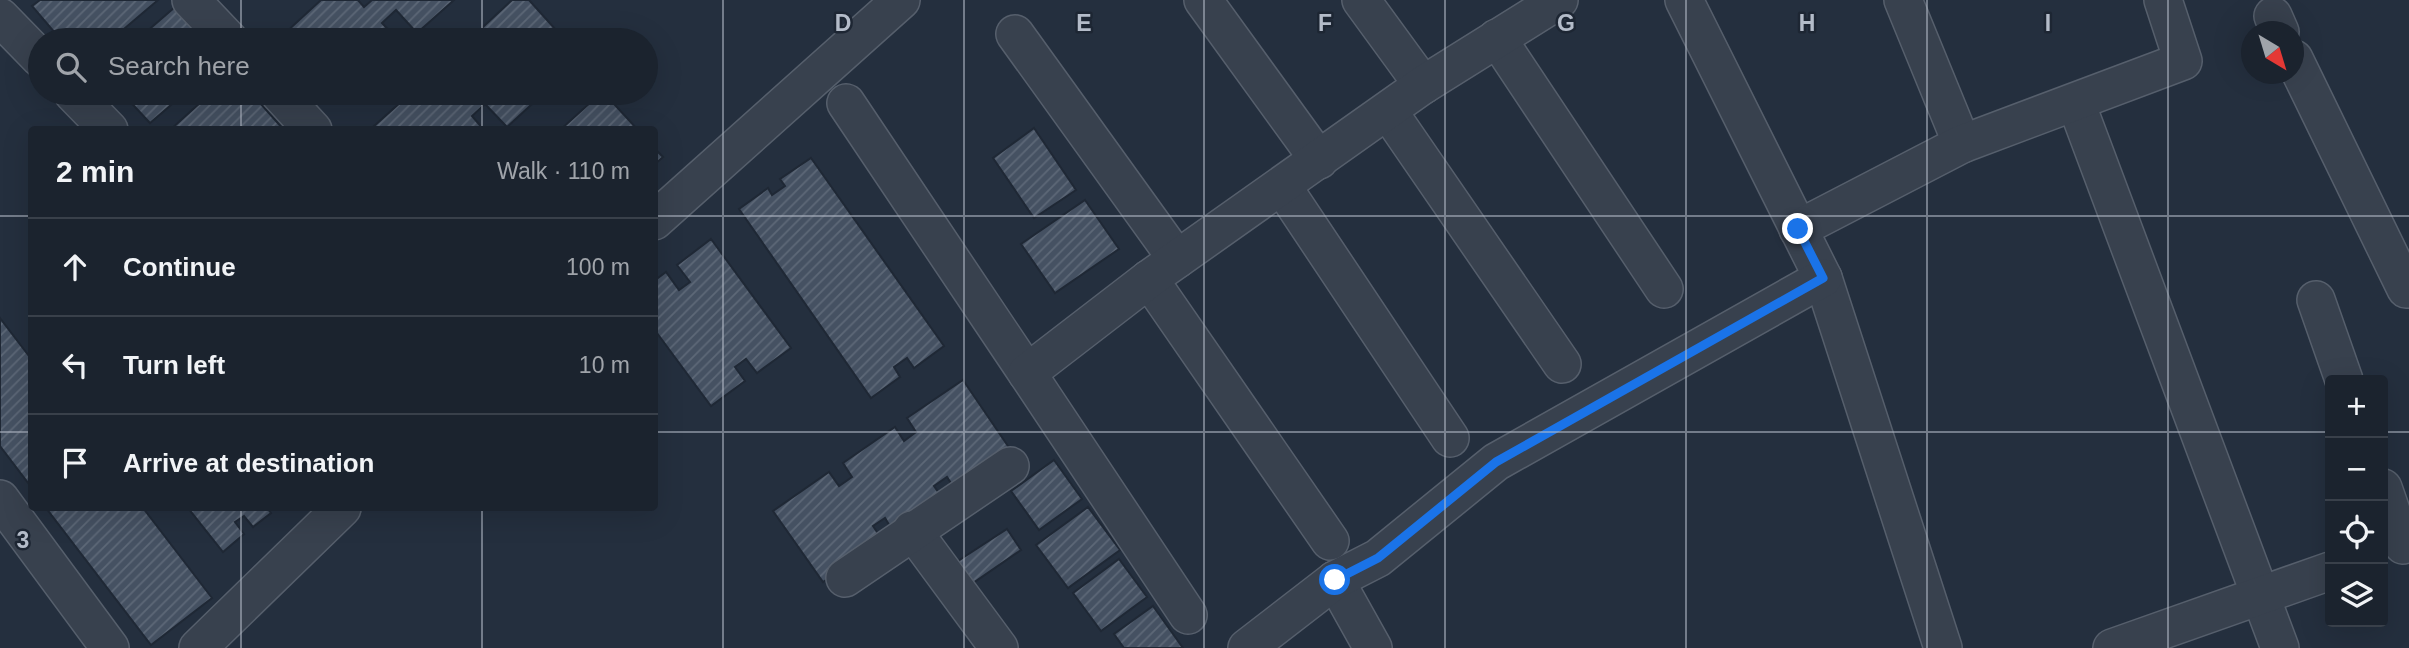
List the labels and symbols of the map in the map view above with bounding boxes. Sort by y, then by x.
text: D [835,10,851,36]
text: E [1076,10,1092,36]
text: F [1318,10,1332,36]
text: G [1557,10,1575,36]
text: H [1799,10,1815,36]
text: I [2045,10,2051,36]
north arrow [2241,21,2304,84]
route end [1782,213,1813,244]
text: 3 [17,527,29,553]
route start [1319,564,1350,595]

